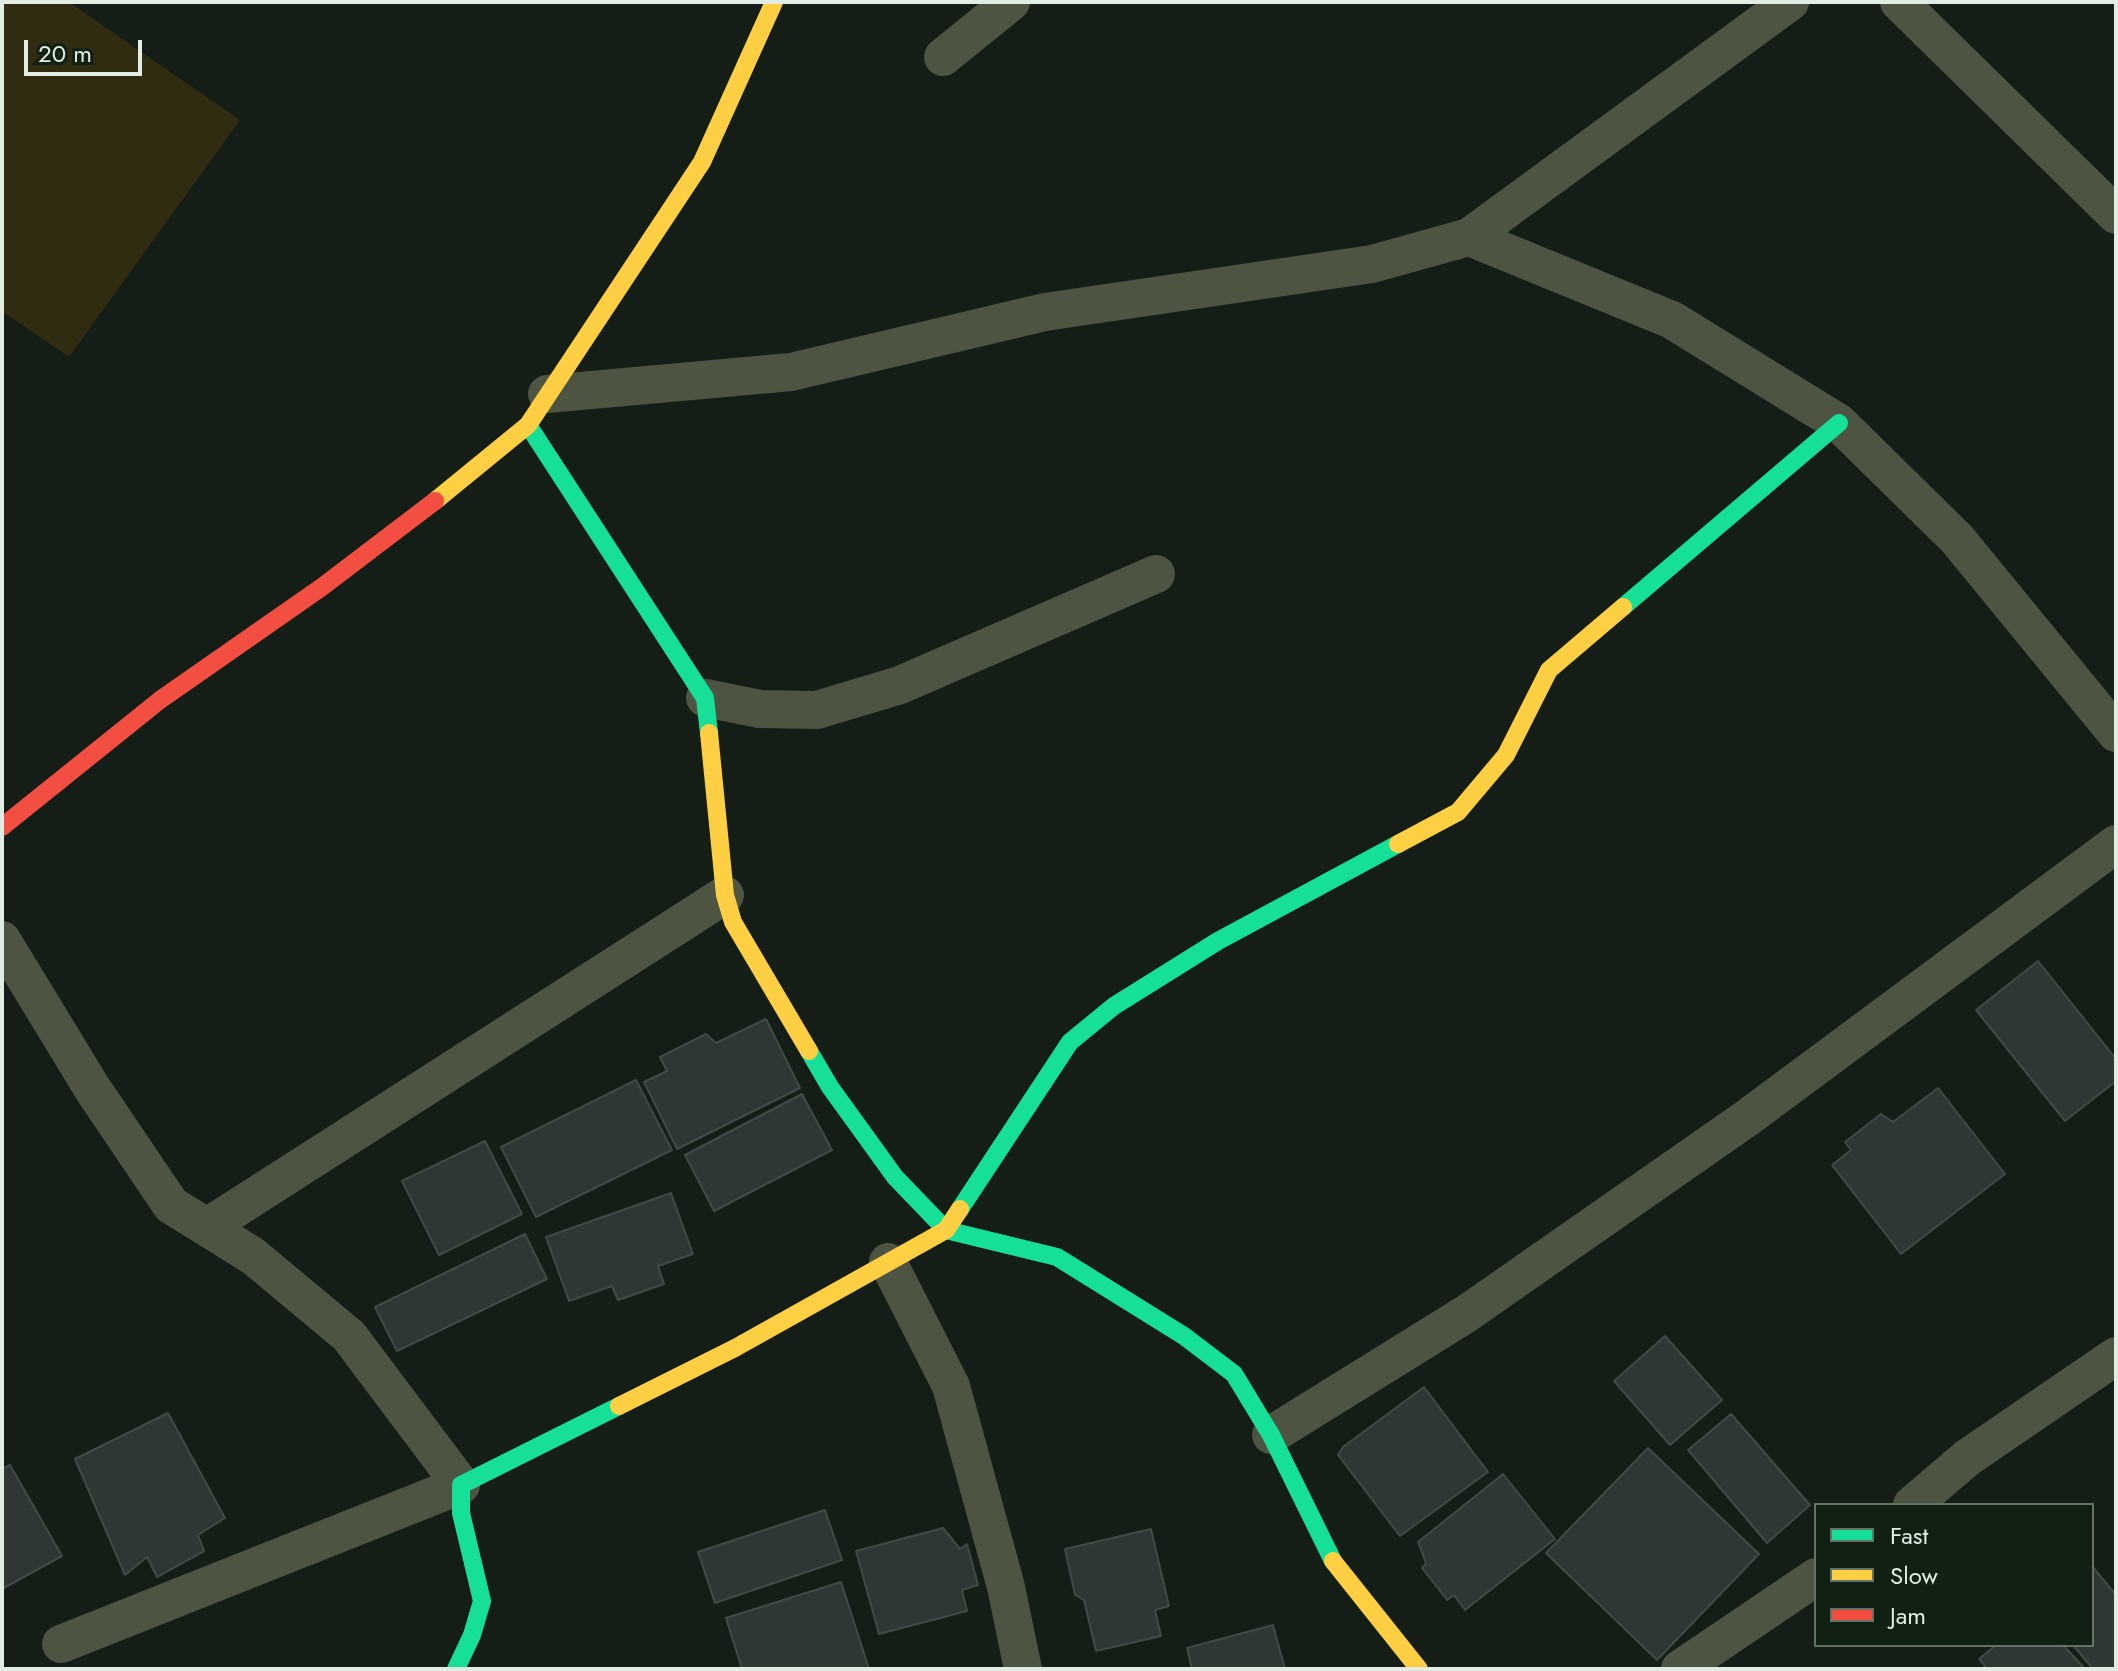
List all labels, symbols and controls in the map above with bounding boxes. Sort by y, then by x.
scale bar [28,24,146,74]
text: 20 m [38,36,92,71]
legend [1814,1503,2094,1647]
text: Fast [1890,1518,1928,1553]
text: Slow [1890,1558,1938,1593]
text: Jam [1890,1598,1926,1633]

